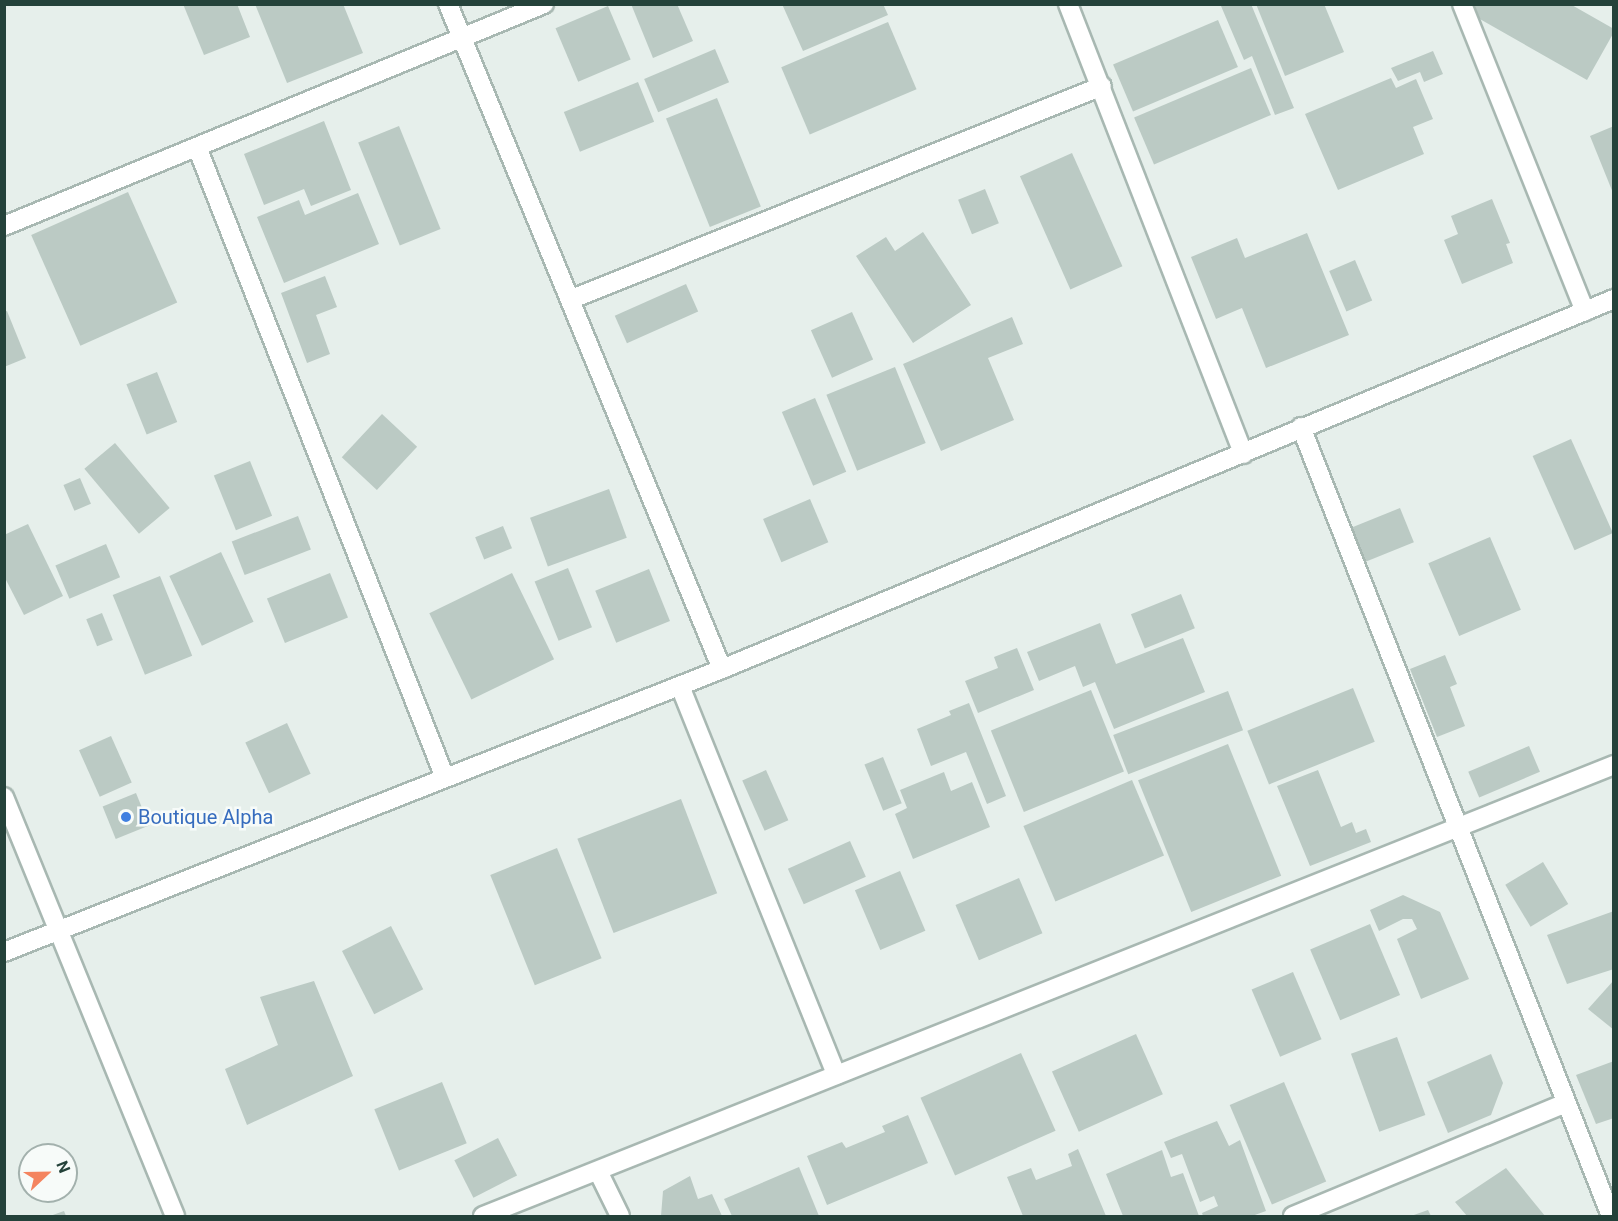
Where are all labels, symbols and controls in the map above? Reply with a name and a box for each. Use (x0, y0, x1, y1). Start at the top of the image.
place label: Boutique Alpha (138, 805, 273, 829)
marker: Boutique Alpha (119, 810, 133, 824)
north arrow (18, 1143, 78, 1203)
text: N (52, 1158, 74, 1176)

